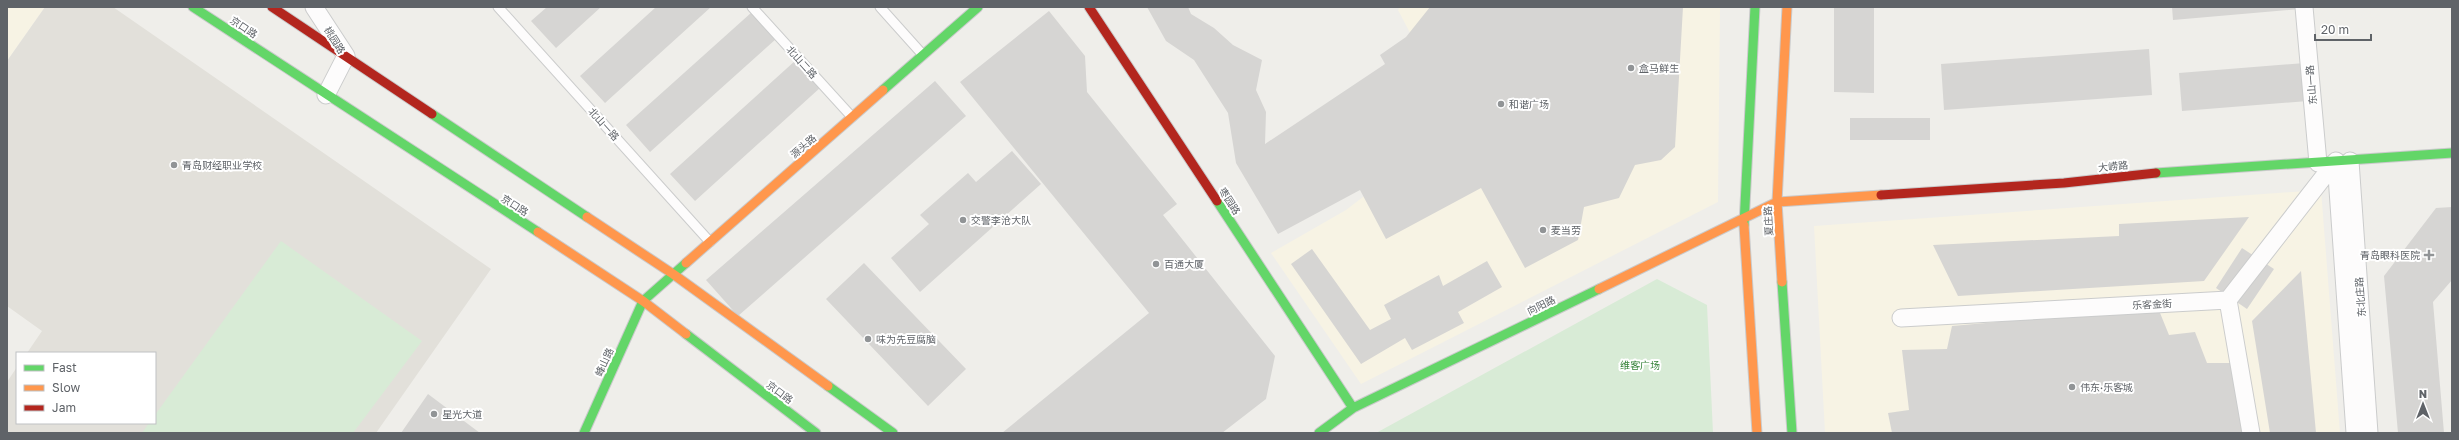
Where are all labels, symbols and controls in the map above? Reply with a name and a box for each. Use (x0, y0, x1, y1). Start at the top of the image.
street label: 京口路 (228, 14, 260, 40)
scale bar (2315, 16, 2371, 42)
text: 20 m (2321, 22, 2349, 37)
street label: 桃园路 (322, 24, 348, 56)
street label: 北山二路 (784, 43, 820, 81)
place label: 盒马鲜生 (1639, 62, 1679, 74)
marker: 盒马鲜生 (1626, 63, 1636, 73)
street label: 东山一路 (2303, 65, 2319, 105)
place label: 和谐广场 (1509, 98, 1549, 110)
marker: 和谐广场 (1496, 99, 1506, 109)
street label: 北山一路 (586, 105, 622, 143)
street label: 源头路 (788, 132, 818, 160)
street label: 大崂路 (2097, 158, 2129, 174)
place label: 青岛财经职业学校 (182, 159, 262, 171)
marker: 青岛财经职业学校 (169, 160, 179, 170)
street label: 枣园路 (1216, 184, 1243, 217)
street label: 京口路 (499, 192, 531, 218)
street label: 夏庄路 (1761, 206, 1775, 236)
place label: 交警李沧大队 (971, 214, 1031, 226)
marker: 交警李沧大队 (958, 215, 968, 225)
place label: 麦当劳 (1551, 224, 1581, 236)
marker: 麦当劳 (1538, 225, 1548, 235)
place label: 青岛眼科医院 (2360, 249, 2420, 261)
marker: 青岛眼科医院 (2423, 249, 2435, 261)
place label: 百通大厦 (1164, 258, 1204, 270)
marker: 百通大厦 (1151, 259, 1161, 269)
street label: 东北庄路 (2353, 277, 2367, 317)
street label: 向阳路 (1525, 293, 1557, 317)
street label: 乐客金街 (2132, 297, 2172, 311)
place label: 味为先豆腐脑 (876, 333, 936, 345)
marker: 味为先豆腐脑 (863, 334, 873, 344)
street label: 峰山路 (592, 346, 616, 378)
legend (16, 352, 156, 424)
park label: 维客广场 (1620, 359, 1660, 371)
text: Fast (52, 360, 77, 375)
street label: 京口路 (764, 378, 796, 406)
text: Slow (52, 380, 80, 395)
place label: 伟东·乐客城 (2080, 381, 2133, 393)
marker: 伟东·乐客城 (2067, 382, 2077, 392)
north arrow (2403, 384, 2443, 424)
text: N (2419, 387, 2427, 400)
text: Jam (52, 400, 76, 415)
place label: 星光大道 (442, 408, 482, 420)
marker: 星光大道 (429, 409, 439, 419)

